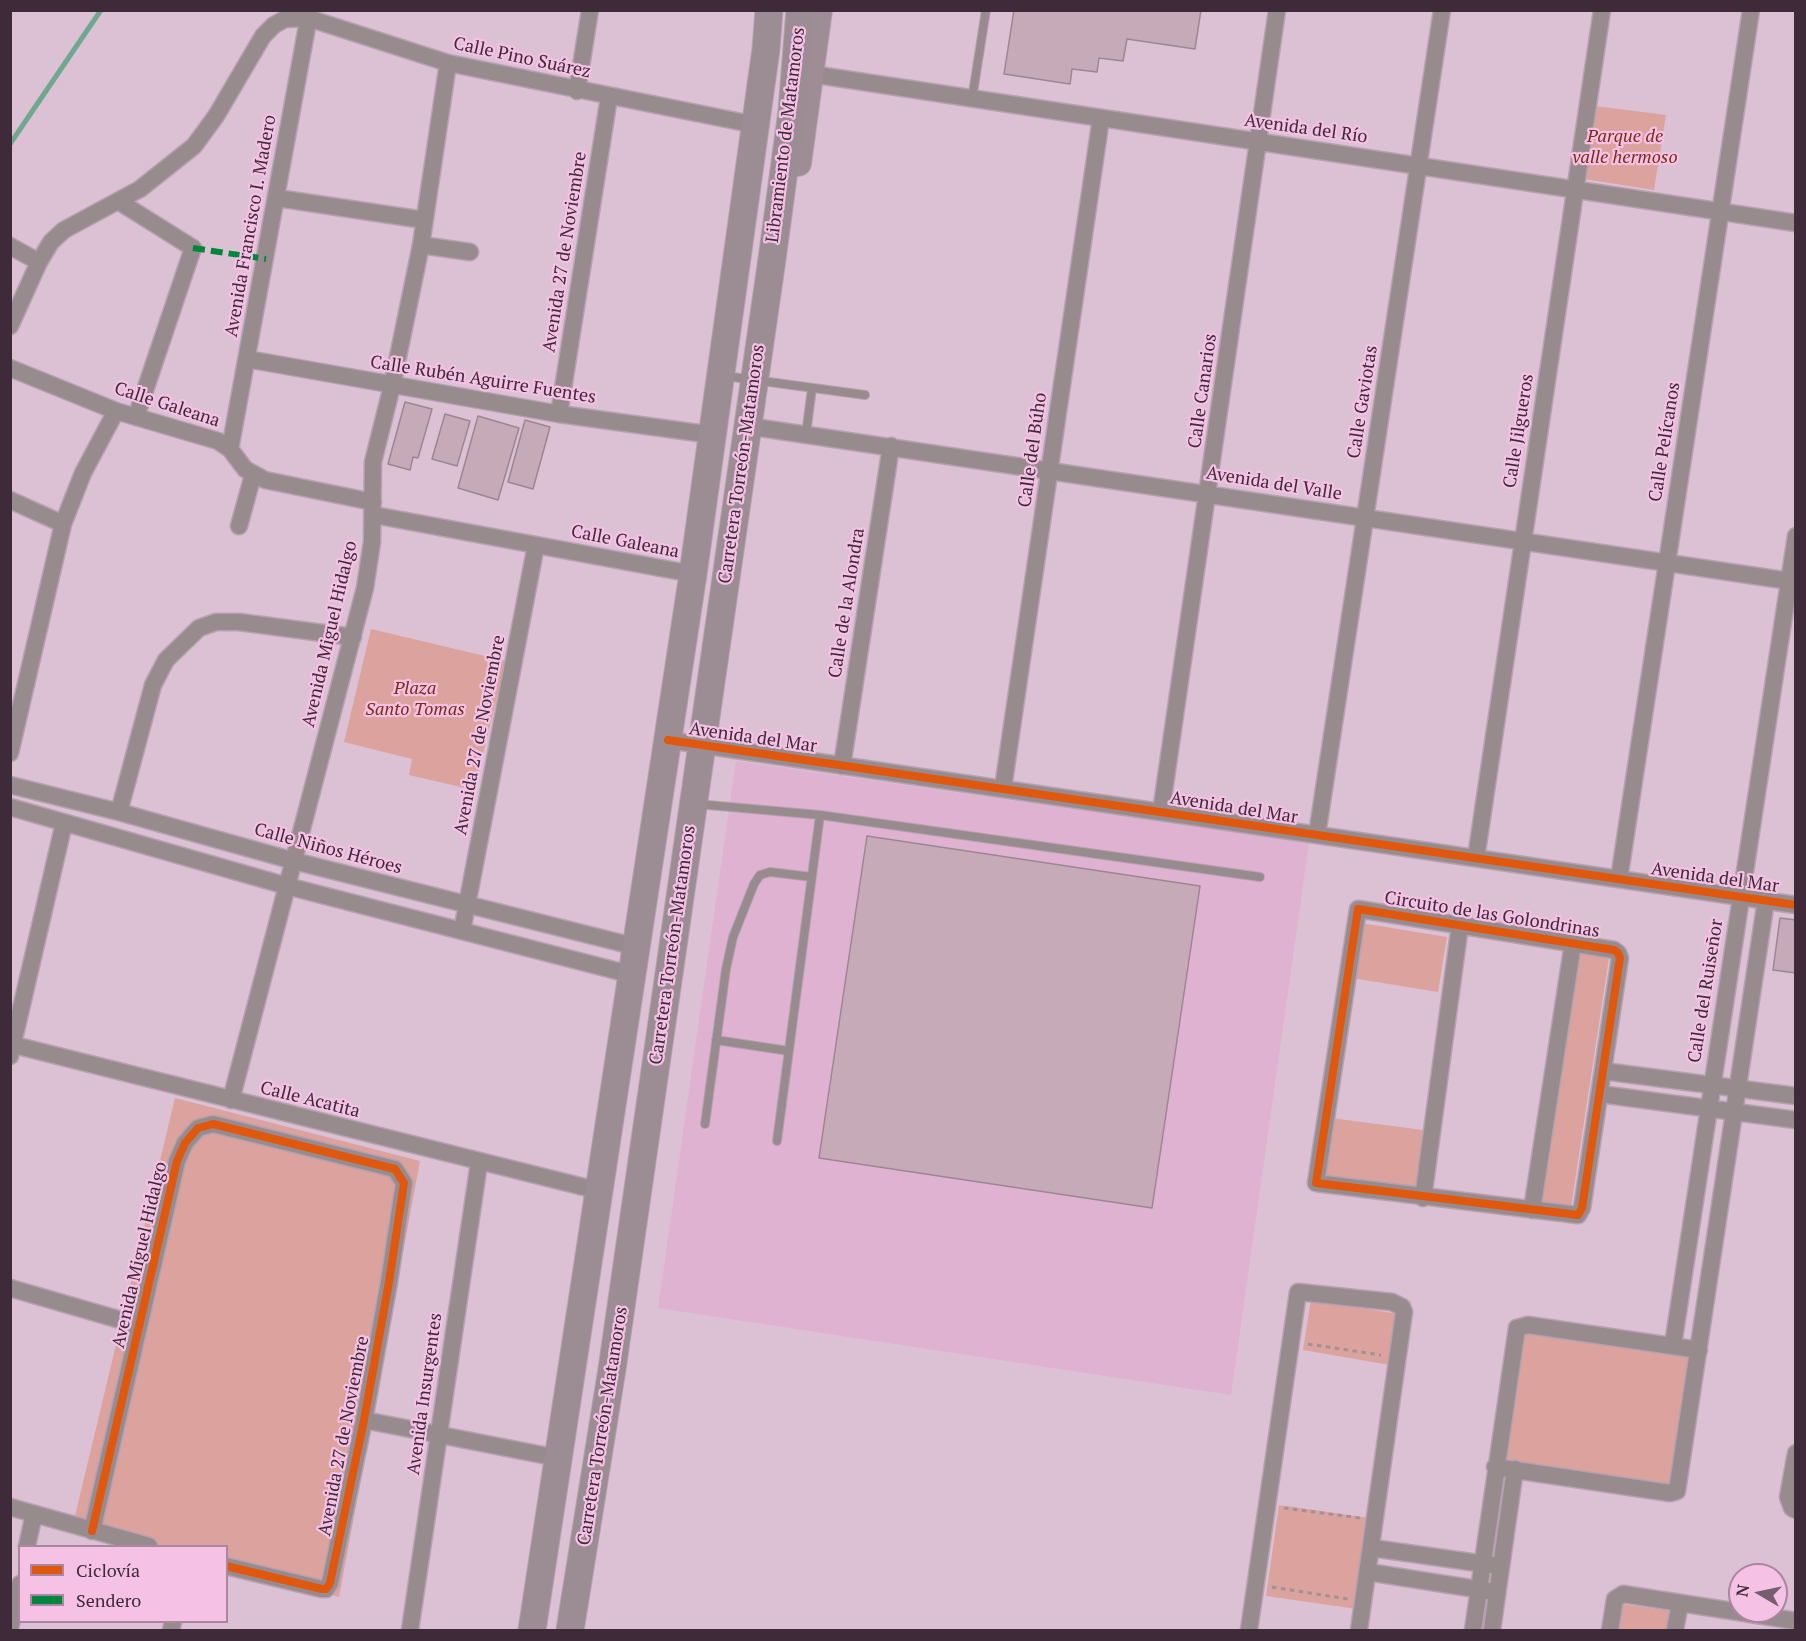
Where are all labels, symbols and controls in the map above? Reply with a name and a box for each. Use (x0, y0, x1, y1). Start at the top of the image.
street label: Libramiento de Matamoros (762, 26, 810, 244)
street label: Calle Pino Suárez (451, 33, 593, 83)
street label: Avenida del Río (1243, 110, 1369, 148)
street label: Avenida Francisco I. Madero (221, 113, 281, 339)
park label: Parque de valle hermoso (1572, 126, 1678, 168)
street label: Avenida 27 de Noviembre (538, 150, 592, 354)
street label: Calle Canarios (1184, 332, 1222, 450)
street label: Carretera Torreón-Matamoros (715, 343, 769, 585)
street label: Calle Gaviotas (1343, 344, 1383, 460)
street label: Calle Rubén Aguirre Fuentes (369, 351, 597, 409)
street label: Calle Jilgueros (1499, 372, 1539, 490)
street label: Calle Galeana (111, 378, 223, 432)
street label: Calle Pelícanos (1645, 381, 1685, 503)
street label: Calle del Búho (1014, 391, 1052, 509)
street label: Avenida del Valle (1205, 463, 1343, 505)
street label: Calle Galeana (569, 521, 681, 563)
street label: Calle de la Alondra (824, 526, 870, 680)
street label: Avenida Miguel Hidalgo (298, 539, 362, 729)
street label: Avenida 27 de Noviembre (450, 633, 510, 837)
park label: Plaza Santo Tomas (365, 678, 465, 720)
street label: Avenida del Mar (688, 718, 818, 758)
street label: Avenida del Mar (1169, 787, 1299, 829)
street label: Calle Niños Héroes (252, 819, 404, 879)
street label: Carretera Torreón-Matamoros (646, 824, 700, 1066)
street label: Avenida del Mar (1650, 858, 1780, 898)
street label: Circuito de las Golondrinas (1383, 887, 1601, 943)
street label: Calle del Ruiseñor (1684, 918, 1728, 1064)
street label: Calle Acatita (258, 1077, 362, 1123)
street label: Avenida Miguel Hidalgo (108, 1160, 172, 1350)
street label: Carretera Torreón-Matamoros (573, 1305, 633, 1547)
street label: Avenida Insurgentes (403, 1312, 447, 1476)
street label: Avenida 27 de Noviembre (314, 1334, 374, 1538)
legend (18, 1545, 228, 1623)
text: Ciclovía (76, 1558, 140, 1582)
north arrow (1728, 1563, 1788, 1623)
text: N (1730, 1583, 1754, 1598)
text: Sendero (76, 1588, 141, 1612)

